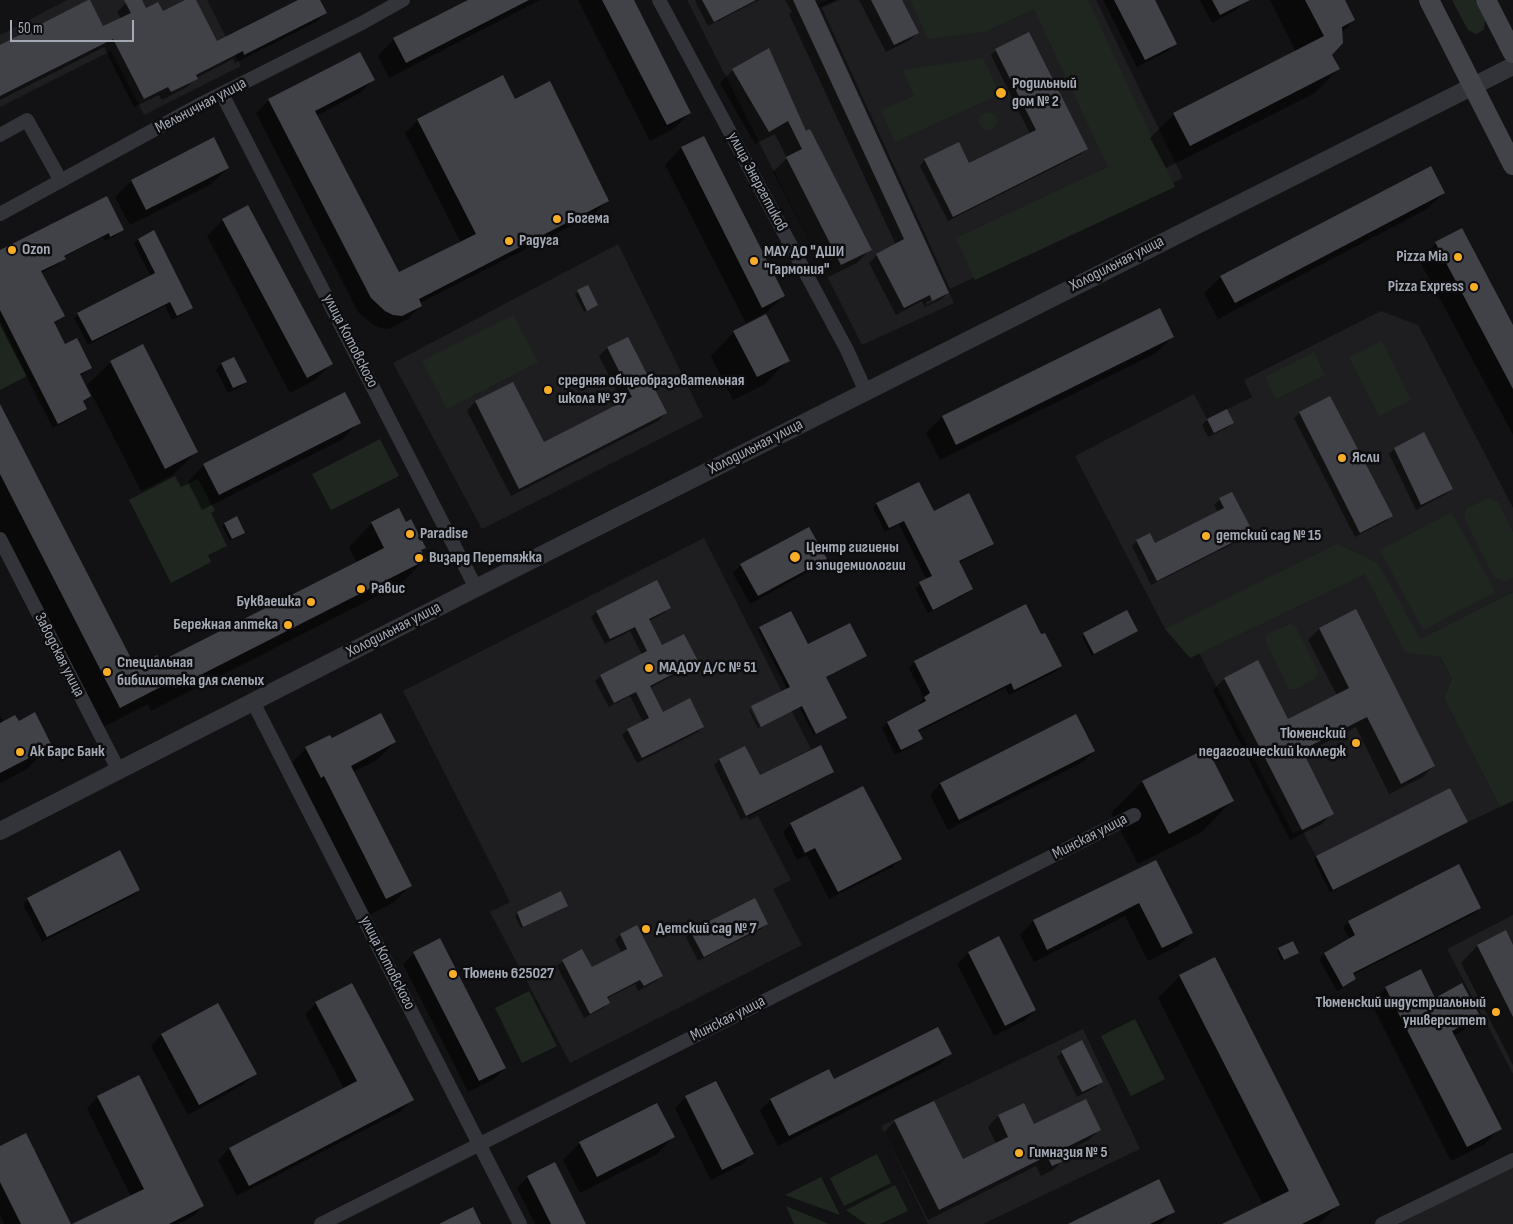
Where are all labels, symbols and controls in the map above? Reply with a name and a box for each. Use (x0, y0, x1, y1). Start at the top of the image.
scale bar (12, 10, 136, 42)
text: 50 m (18, 19, 43, 38)
street label: Мельничная улица (152, 74, 250, 138)
place label: Родильный дом № 2 (1012, 74, 1077, 112)
marker: Родильный дом № 2 (994, 86, 1008, 100)
street label: улица Энергетиков (723, 129, 791, 235)
place label: Богема (567, 209, 609, 229)
marker: Богема (551, 213, 563, 225)
place label: Радуга (519, 231, 559, 251)
street label: Холодильная улица (1067, 232, 1167, 296)
marker: Радуга (503, 235, 515, 247)
place label: Ozon (22, 240, 50, 260)
place label: МАУ ДО "ДШИ "Гармония" (764, 242, 844, 280)
marker: Ozon (6, 244, 18, 256)
place label: Pizza Mia (1396, 247, 1448, 267)
marker: Pizza Mia (1452, 251, 1464, 263)
marker: МАУ ДО "ДШИ "Гармония" (748, 255, 760, 267)
place label: Pizza Express (1388, 277, 1464, 297)
marker: Pizza Express (1468, 281, 1480, 293)
street label: улица Котовского (318, 291, 382, 391)
place label: средняя общеобразовательная школа № 37 (558, 371, 745, 409)
marker: средняя общеобразовательная школа № 37 (542, 384, 554, 396)
street label: Холодильная улица (706, 415, 806, 479)
place label: Ясли (1352, 448, 1380, 468)
marker: Ясли (1336, 452, 1348, 464)
place label: Paradise (420, 524, 468, 544)
place label: детский сад № 15 (1216, 526, 1321, 546)
marker: Paradise (404, 528, 416, 540)
marker: детский сад № 15 (1200, 530, 1212, 542)
place label: Центр гигиены и эпидемиологии (806, 538, 906, 576)
place label: Визард Перетяжка (429, 548, 542, 568)
marker: Центр гигиены и эпидемиологии (788, 550, 802, 564)
marker: Визард Перетяжка (413, 552, 425, 564)
place label: Равис (371, 579, 405, 599)
marker: Равис (355, 583, 367, 595)
place label: Букваешка (236, 592, 301, 612)
marker: Букваешка (305, 596, 317, 608)
street label: Холодильная улица (344, 598, 444, 662)
street label: Заводская улица (30, 610, 88, 700)
place label: Бережная аптека (173, 615, 278, 635)
marker: Бережная аптека (282, 619, 294, 631)
place label: Специальная бибилиотека для слепых (117, 653, 264, 691)
place label: МАДОУ Д/С № 51 (659, 658, 757, 678)
marker: МАДОУ Д/С № 51 (643, 662, 655, 674)
marker: Специальная бибилиотека для слепых (101, 666, 113, 678)
place label: Тюменский педагогический колледж (1199, 724, 1346, 762)
marker: Тюменский педагогический колледж (1350, 737, 1362, 749)
place label: Ак Барс Банк (30, 742, 105, 762)
marker: Ак Барс Банк (14, 746, 26, 758)
street label: Минская улица (1049, 810, 1131, 864)
street label: улица Котовского (355, 913, 419, 1013)
place label: Детский сад № 7 (656, 919, 757, 939)
marker: Детский сад № 7 (640, 923, 652, 935)
place label: Тюмень 625027 (463, 964, 554, 984)
marker: Тюмень 625027 (447, 968, 459, 980)
street label: Минская улица (687, 992, 769, 1046)
place label: Тюменский индустриальный университет (1316, 993, 1486, 1031)
marker: Тюменский индустриальный университет (1490, 1006, 1502, 1018)
place label: Гимназия № 5 (1029, 1143, 1108, 1163)
marker: Гимназия № 5 (1013, 1147, 1025, 1159)

